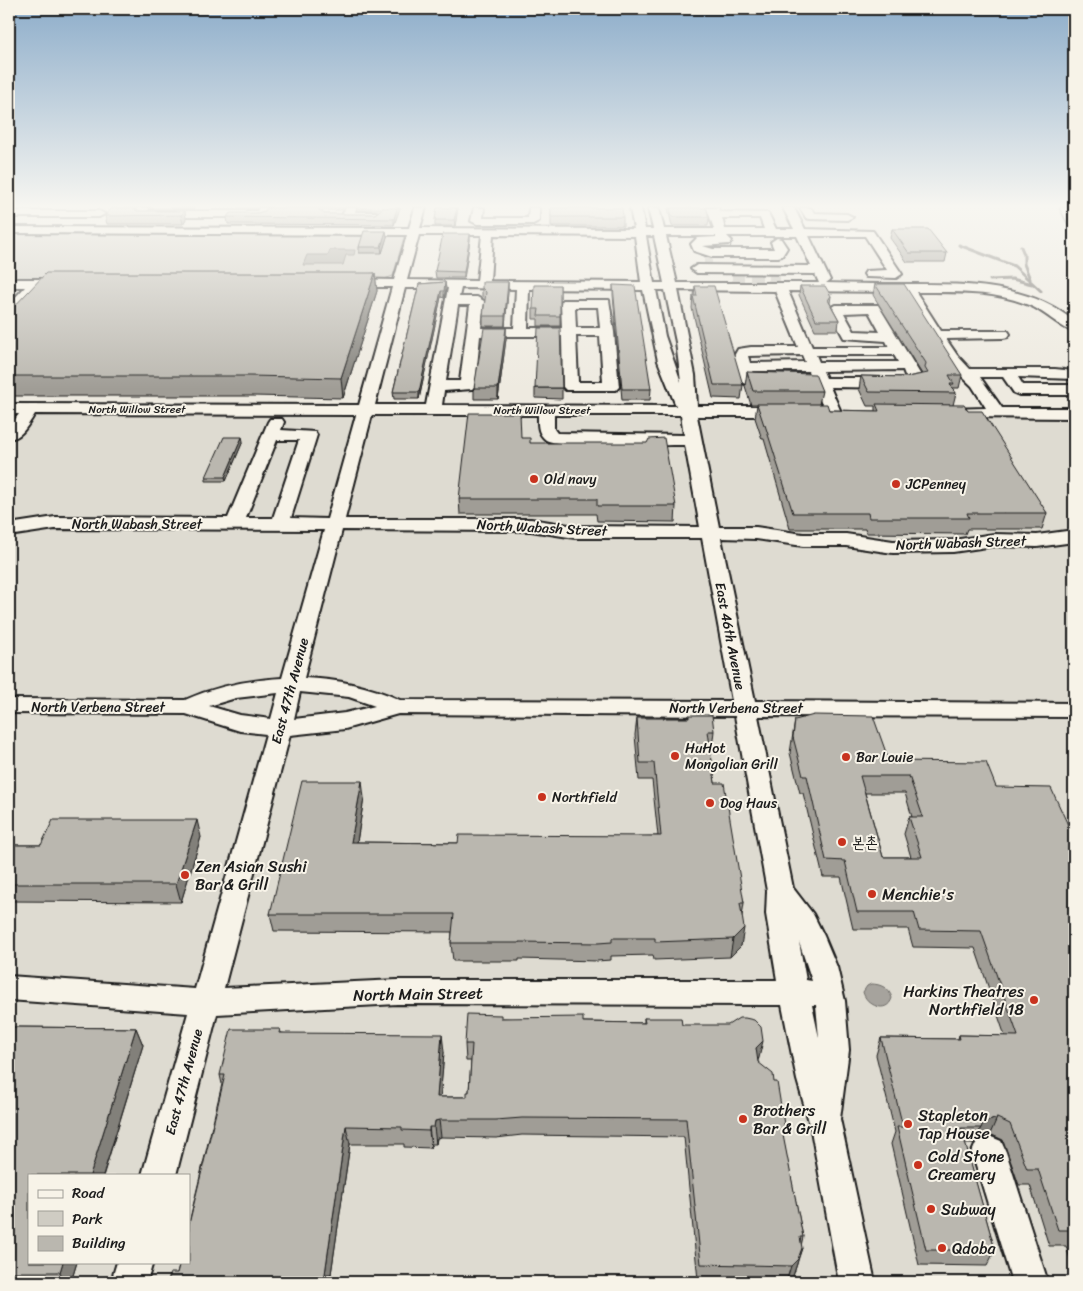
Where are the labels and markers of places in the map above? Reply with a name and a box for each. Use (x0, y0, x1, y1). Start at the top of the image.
place label: Old navy (544, 467, 597, 492)
place label: JCPenney (905, 472, 967, 497)
marker: Old navy (528, 473, 540, 485)
marker: JCPenney (890, 478, 902, 490)
place label: HuHot Mongolian Grill (685, 736, 779, 777)
place label: Bar Louie (856, 745, 913, 770)
marker: HuHot Mongolian Grill (669, 750, 681, 762)
marker: Bar Louie (840, 751, 852, 763)
place label: Northfield (552, 785, 619, 810)
marker: Northfield (536, 791, 548, 803)
place label: Dog Haus (720, 791, 778, 816)
marker: Dog Haus (704, 797, 716, 809)
place label: 본촌 (852, 828, 878, 857)
marker: 본촌 (836, 836, 848, 848)
place label: Zen Asian Sushi Bar & Grill (195, 852, 307, 899)
marker: Zen Asian Sushi Bar & Grill (179, 869, 191, 881)
place label: Menchie's (882, 880, 954, 909)
marker: Menchie's (866, 888, 878, 900)
place label: Harkins Theatres Northfield 18 (903, 977, 1025, 1024)
marker: Harkins Theatres Northfield 18 (1028, 994, 1040, 1006)
place label: Brothers Bar & Grill (753, 1096, 827, 1143)
place label: Stapleton Tap House (918, 1101, 990, 1148)
marker: Brothers Bar & Grill (737, 1113, 749, 1125)
marker: Stapleton Tap House (902, 1118, 914, 1130)
place label: Cold Stone Creamery (928, 1142, 1005, 1189)
marker: Cold Stone Creamery (912, 1159, 924, 1171)
place label: Subway (941, 1195, 996, 1224)
marker: Subway (925, 1203, 937, 1215)
place label: Qdoba (952, 1234, 996, 1263)
marker: Qdoba (936, 1242, 948, 1254)

